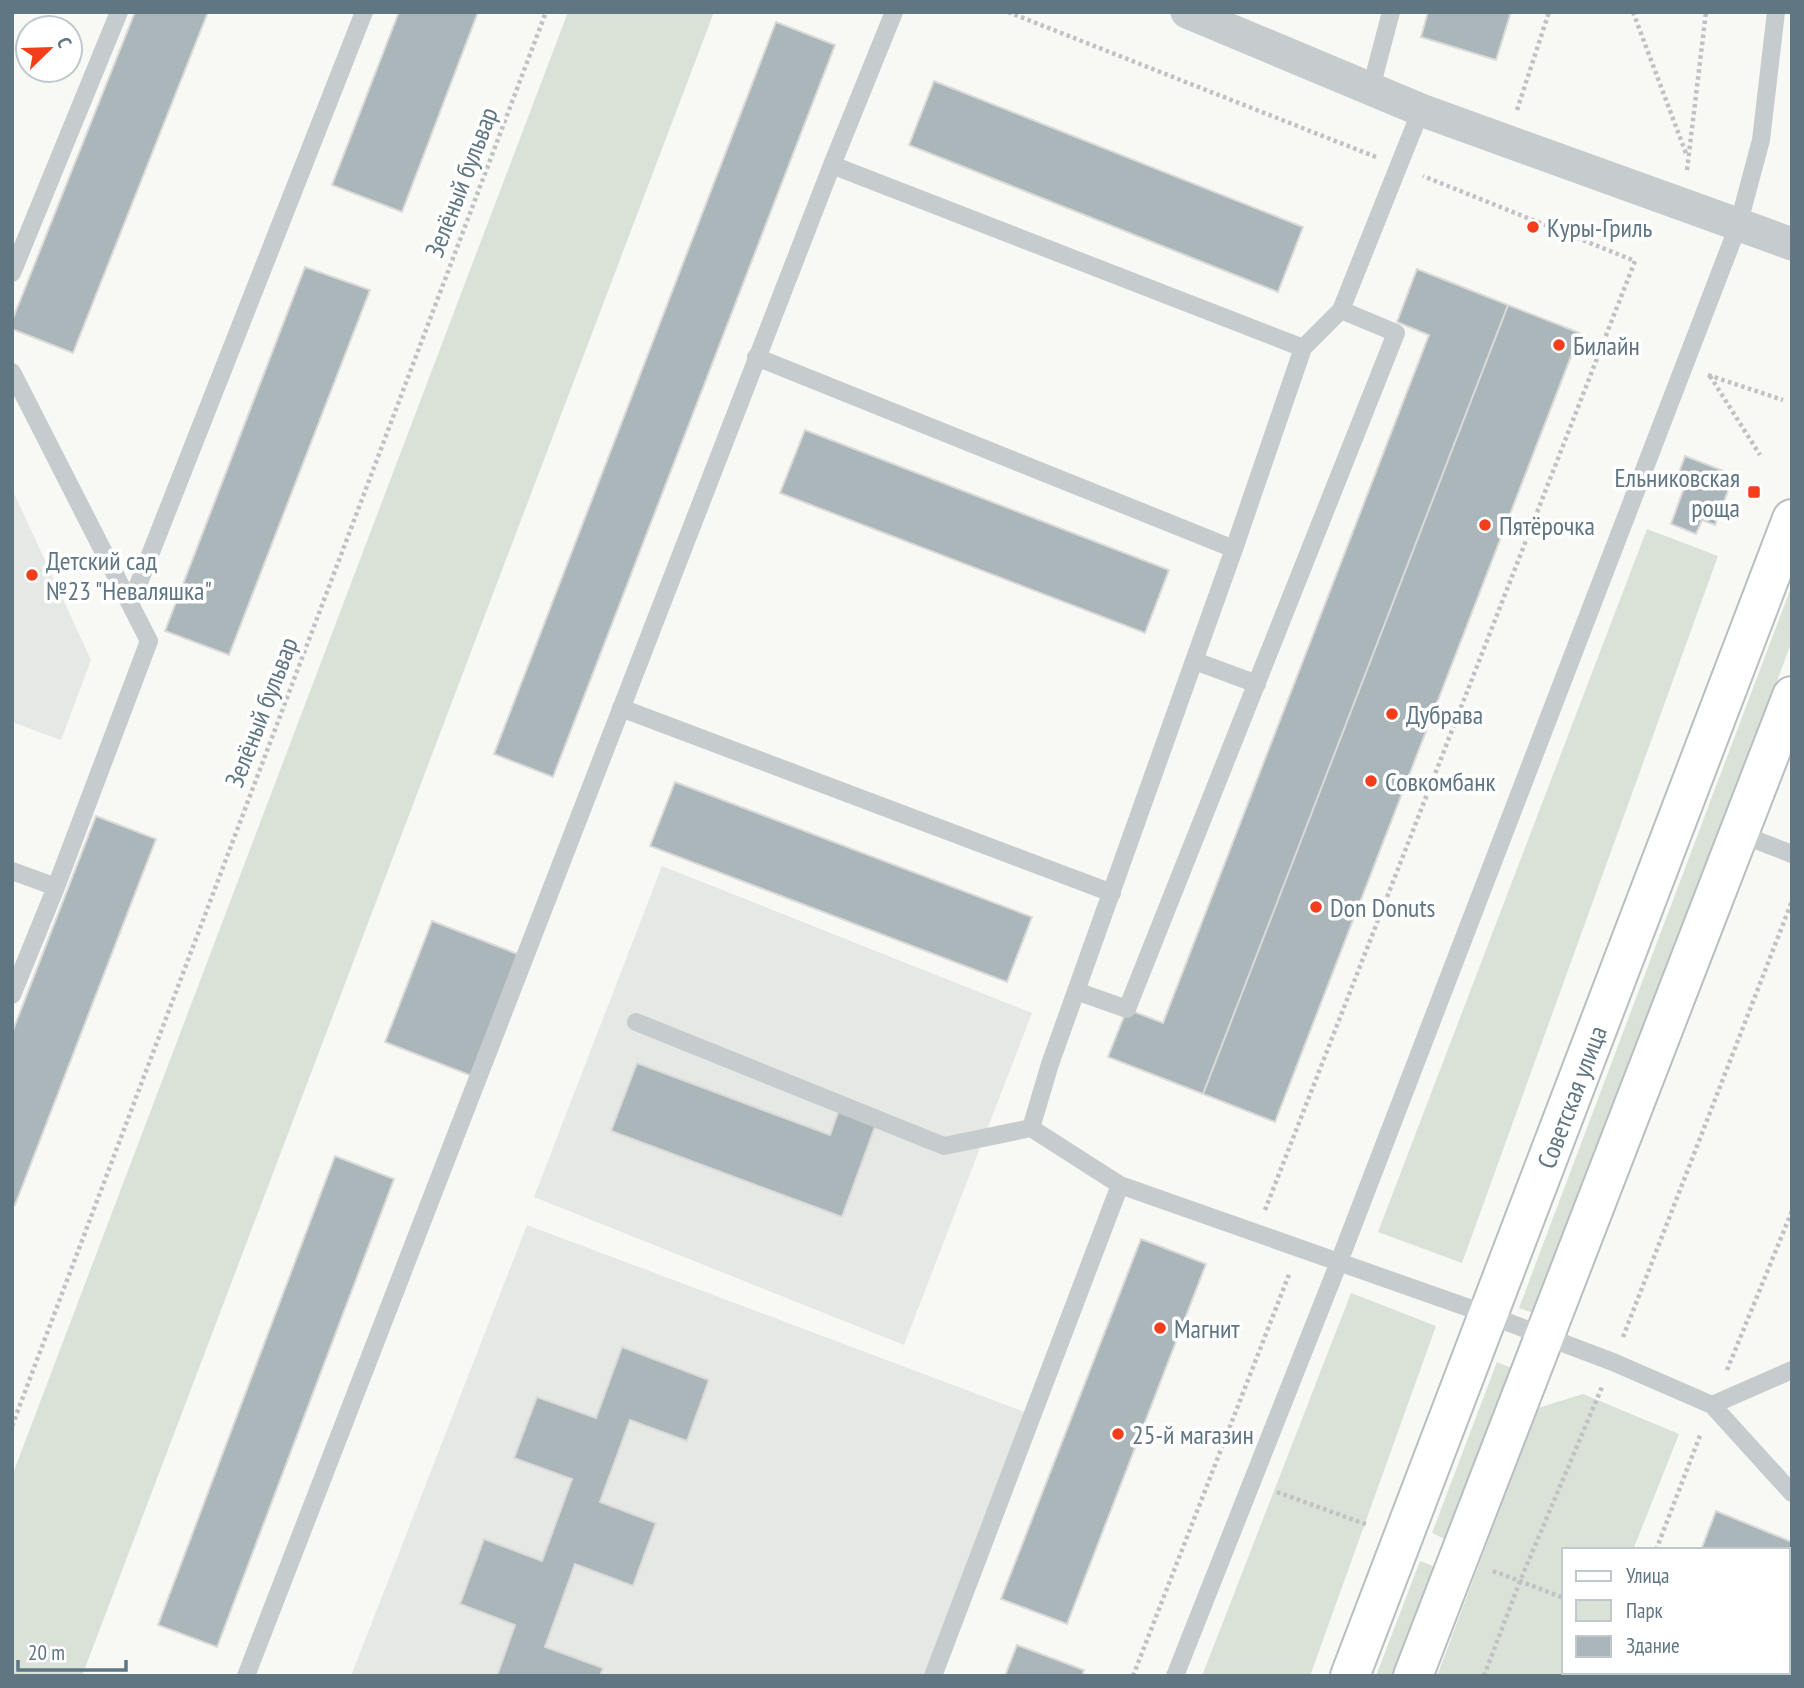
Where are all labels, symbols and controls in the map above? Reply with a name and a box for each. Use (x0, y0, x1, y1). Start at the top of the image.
north arrow (14, 14, 84, 84)
text: С (52, 34, 78, 51)
street label: Зелёный бульвар (417, 102, 505, 262)
place label: Куры-Гриль (1547, 211, 1653, 244)
marker: Куры-Гриль (1525, 219, 1541, 235)
place label: Билайн (1573, 329, 1640, 362)
marker: Билайн (1551, 337, 1567, 353)
place label: Ельниковская роща (1614, 461, 1740, 524)
marker: Ельниковская роща (1746, 484, 1762, 500)
place label: Пятёрочка (1499, 509, 1595, 542)
marker: Пятёрочка (1477, 517, 1493, 533)
place label: Детский сад №23 "Неваляшка" (46, 544, 212, 607)
marker: Детский сад №23 "Неваляшка" (24, 567, 40, 583)
street label: Зелёный бульвар (217, 632, 305, 792)
place label: Дубрава (1406, 698, 1483, 731)
marker: Дубрава (1384, 706, 1400, 722)
place label: Совкомбанк (1385, 765, 1496, 798)
marker: Совкомбанк (1363, 773, 1379, 789)
place label: Don Donuts (1330, 891, 1435, 924)
marker: Don Donuts (1308, 899, 1324, 915)
street label: Советская улица (1529, 1021, 1613, 1173)
place label: Магнит (1174, 1312, 1240, 1345)
marker: Магнит (1152, 1320, 1168, 1336)
place label: 25-й магазин (1132, 1418, 1254, 1451)
marker: 25-й магазин (1110, 1426, 1126, 1442)
legend (1562, 1548, 1790, 1674)
text: Улица (1626, 1562, 1669, 1589)
text: Парк (1626, 1597, 1663, 1624)
scale bar (18, 1628, 126, 1672)
text: Здание (1626, 1632, 1680, 1659)
text: 20 m (28, 1639, 65, 1666)

